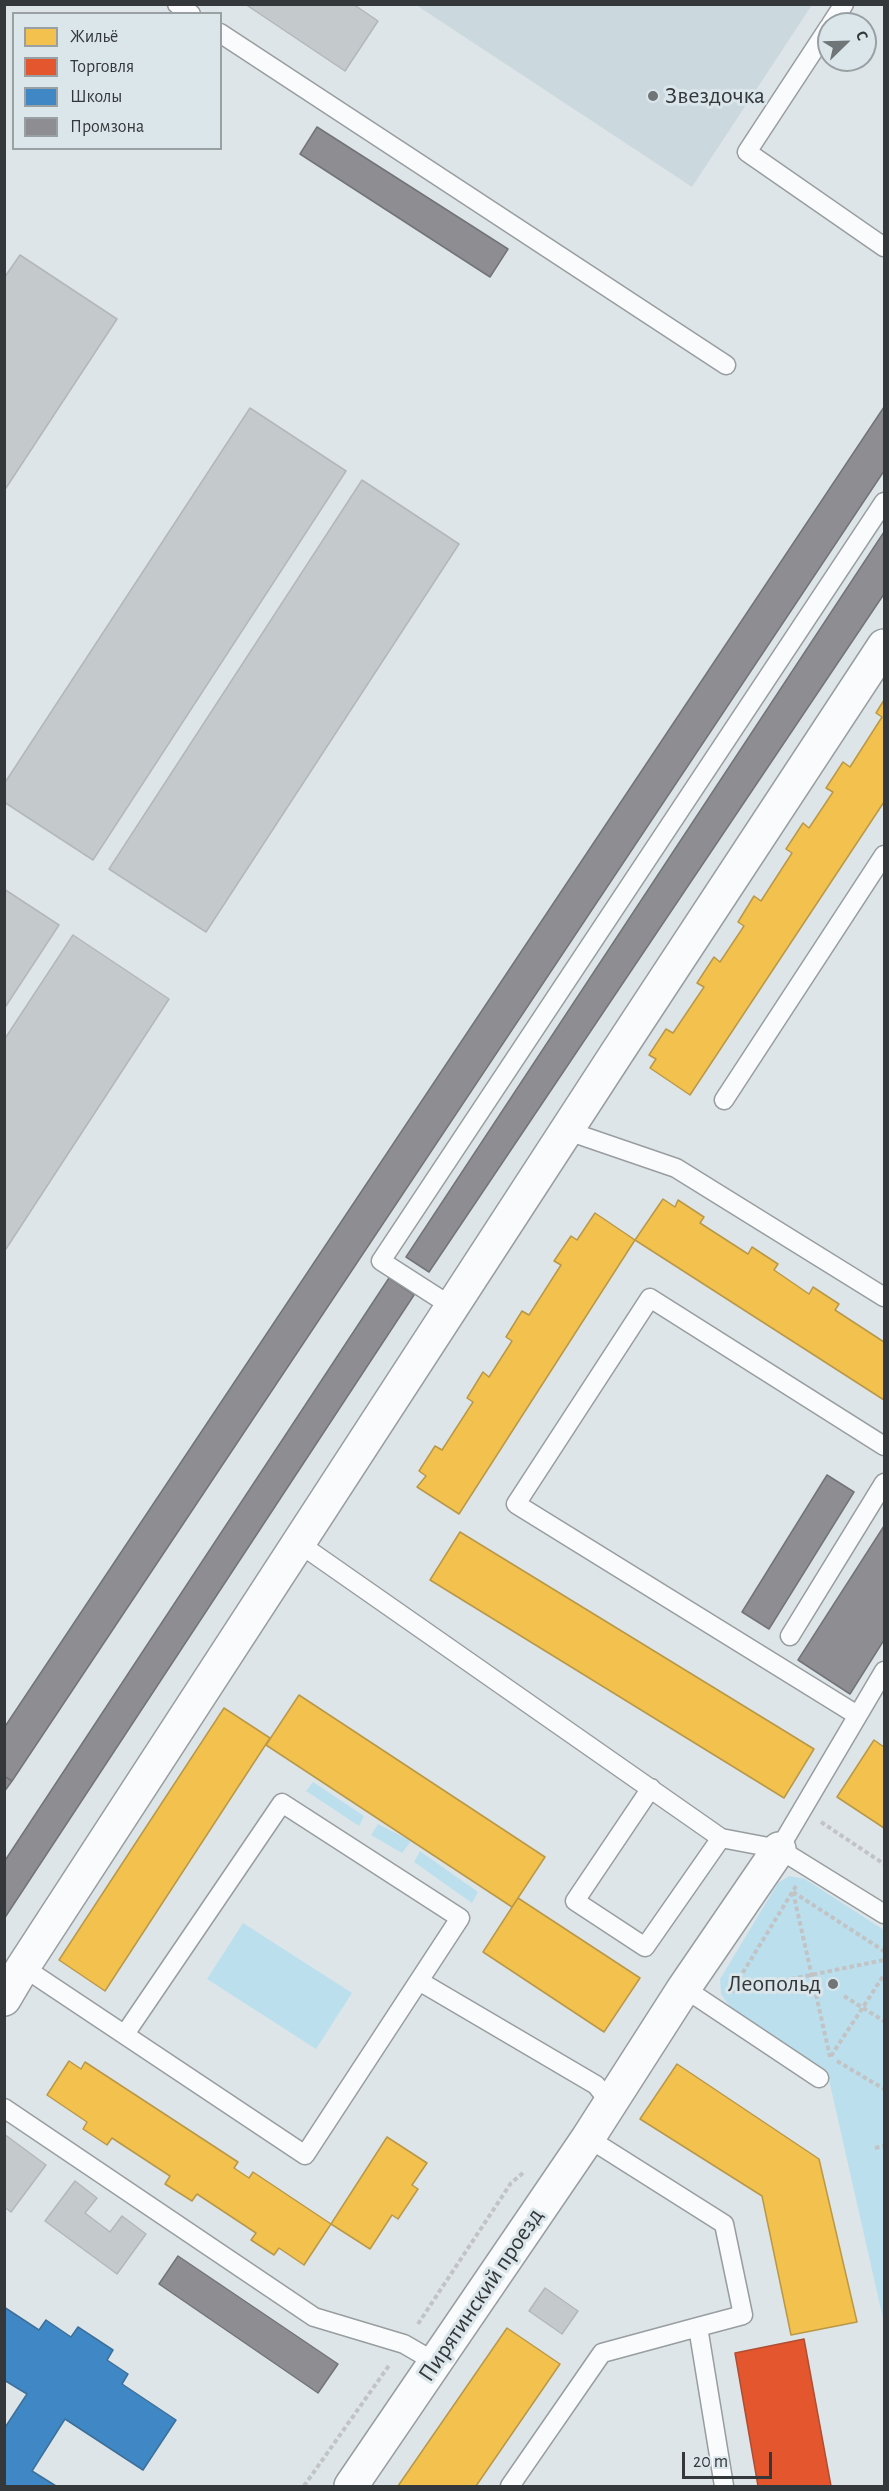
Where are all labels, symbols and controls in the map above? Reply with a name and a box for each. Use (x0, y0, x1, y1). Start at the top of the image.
legend (12, 12, 222, 150)
north arrow (817, 12, 877, 72)
text: Жильё (70, 28, 118, 46)
text: С (853, 29, 871, 43)
text: Торговля (70, 58, 134, 76)
place label: Звездочка (665, 82, 765, 110)
text: Школы (70, 88, 122, 106)
marker: Звездочка (646, 89, 660, 103)
text: Промзона (70, 118, 144, 136)
place label: Леопольд (728, 1970, 821, 1998)
marker: Леопольд (826, 1977, 840, 1991)
street label: Пирятинский проезд (412, 2203, 550, 2387)
scale bar (685, 2440, 775, 2478)
text: 20 m (693, 2453, 728, 2471)

